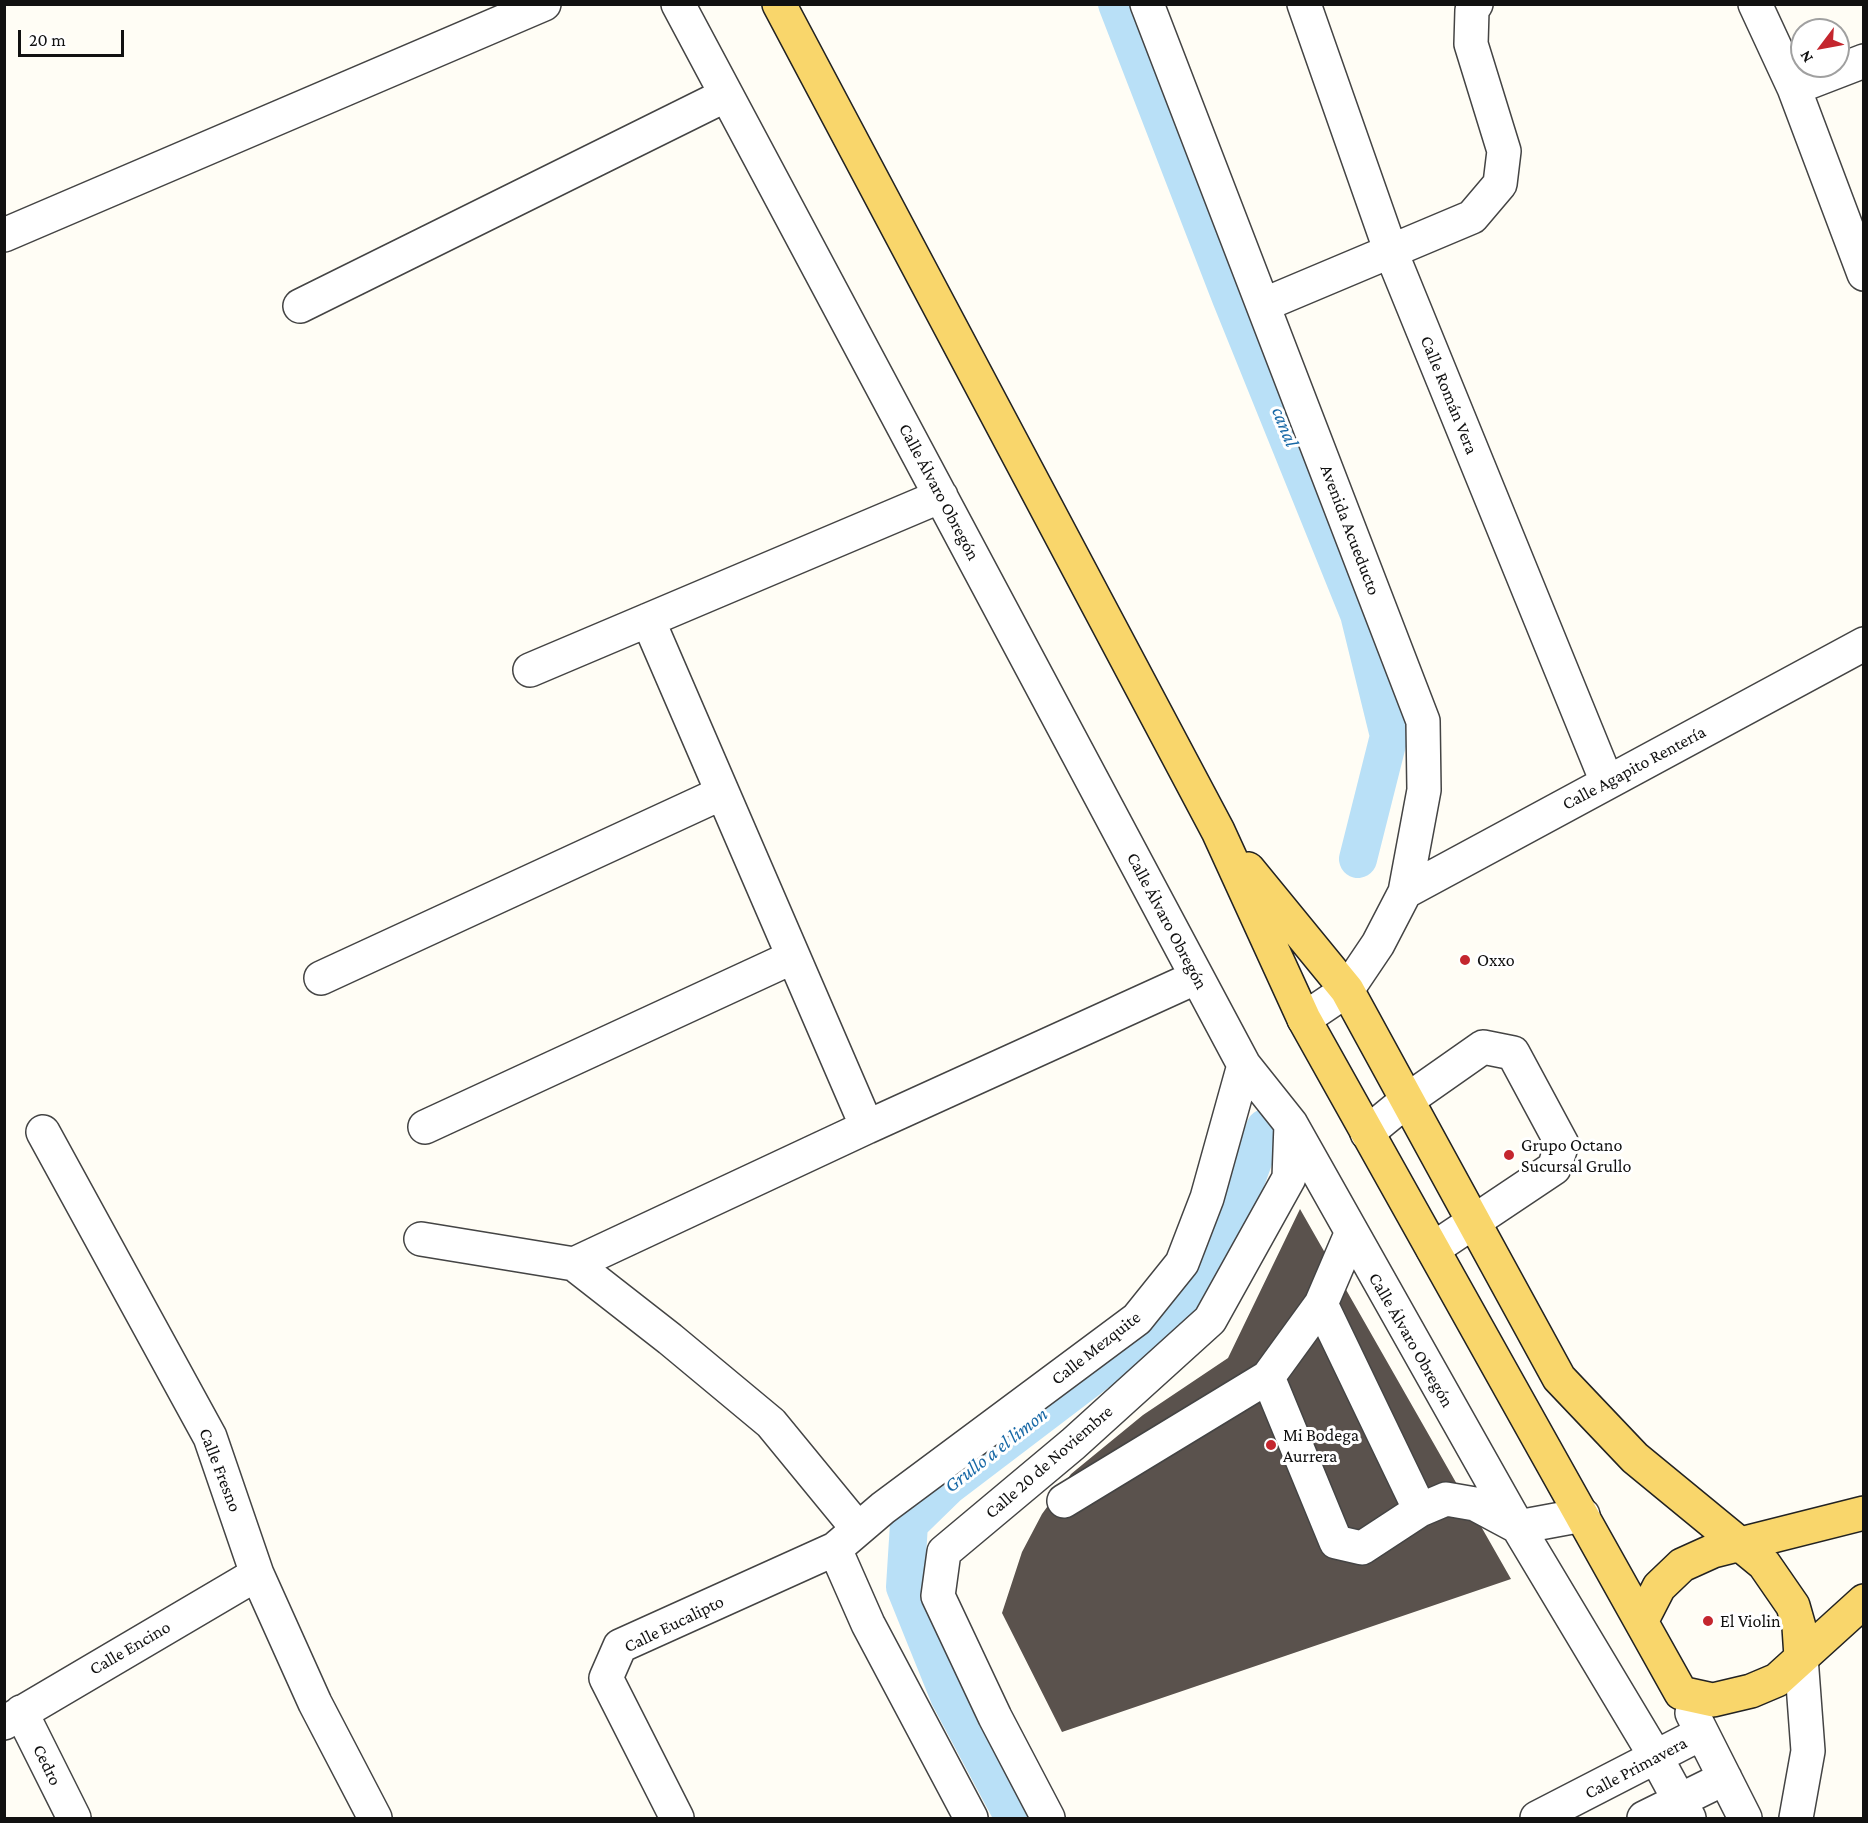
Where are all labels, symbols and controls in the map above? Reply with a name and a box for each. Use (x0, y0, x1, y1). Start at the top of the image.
scale bar (21, 18, 128, 56)
north arrow (1790, 18, 1850, 78)
text: 20 m (29, 30, 66, 50)
text: N (1796, 48, 1816, 66)
street label: Calle Román Vera (1415, 333, 1483, 457)
water label: canal (1266, 404, 1304, 450)
street label: Calle Álvaro Obregón (894, 420, 984, 564)
street label: Avenida Acueducto (1315, 462, 1385, 598)
street label: Calle Agapito Rentería (1559, 721, 1709, 815)
street label: Calle Álvaro Obregón (1122, 849, 1212, 993)
place label: Oxxo (1477, 949, 1515, 971)
marker: Oxxo (1458, 953, 1472, 967)
place label: Grupo Octano Sucursal Grullo (1521, 1134, 1631, 1176)
marker: Grupo Octano Sucursal Grullo (1502, 1148, 1516, 1162)
street label: Calle Álvaro Obregón (1364, 1269, 1458, 1411)
street label: Calle Mezquite (1047, 1306, 1145, 1390)
street label: Calle 20 de Noviembre (981, 1401, 1117, 1523)
water label: Grullo a el limon (939, 1402, 1053, 1498)
place label: Mi Bodega Aurrera (1283, 1424, 1359, 1466)
street label: Calle Fresno (194, 1425, 246, 1515)
marker: Mi Bodega Aurrera (1264, 1438, 1278, 1452)
street label: Calle Eucalipto (621, 1591, 727, 1657)
place label: El Violin (1720, 1610, 1781, 1632)
marker: El Violin (1701, 1614, 1715, 1628)
street label: Calle Encino (86, 1616, 174, 1680)
street label: Calle Primavera (1581, 1732, 1691, 1804)
street label: Cedro (28, 1741, 66, 1789)

